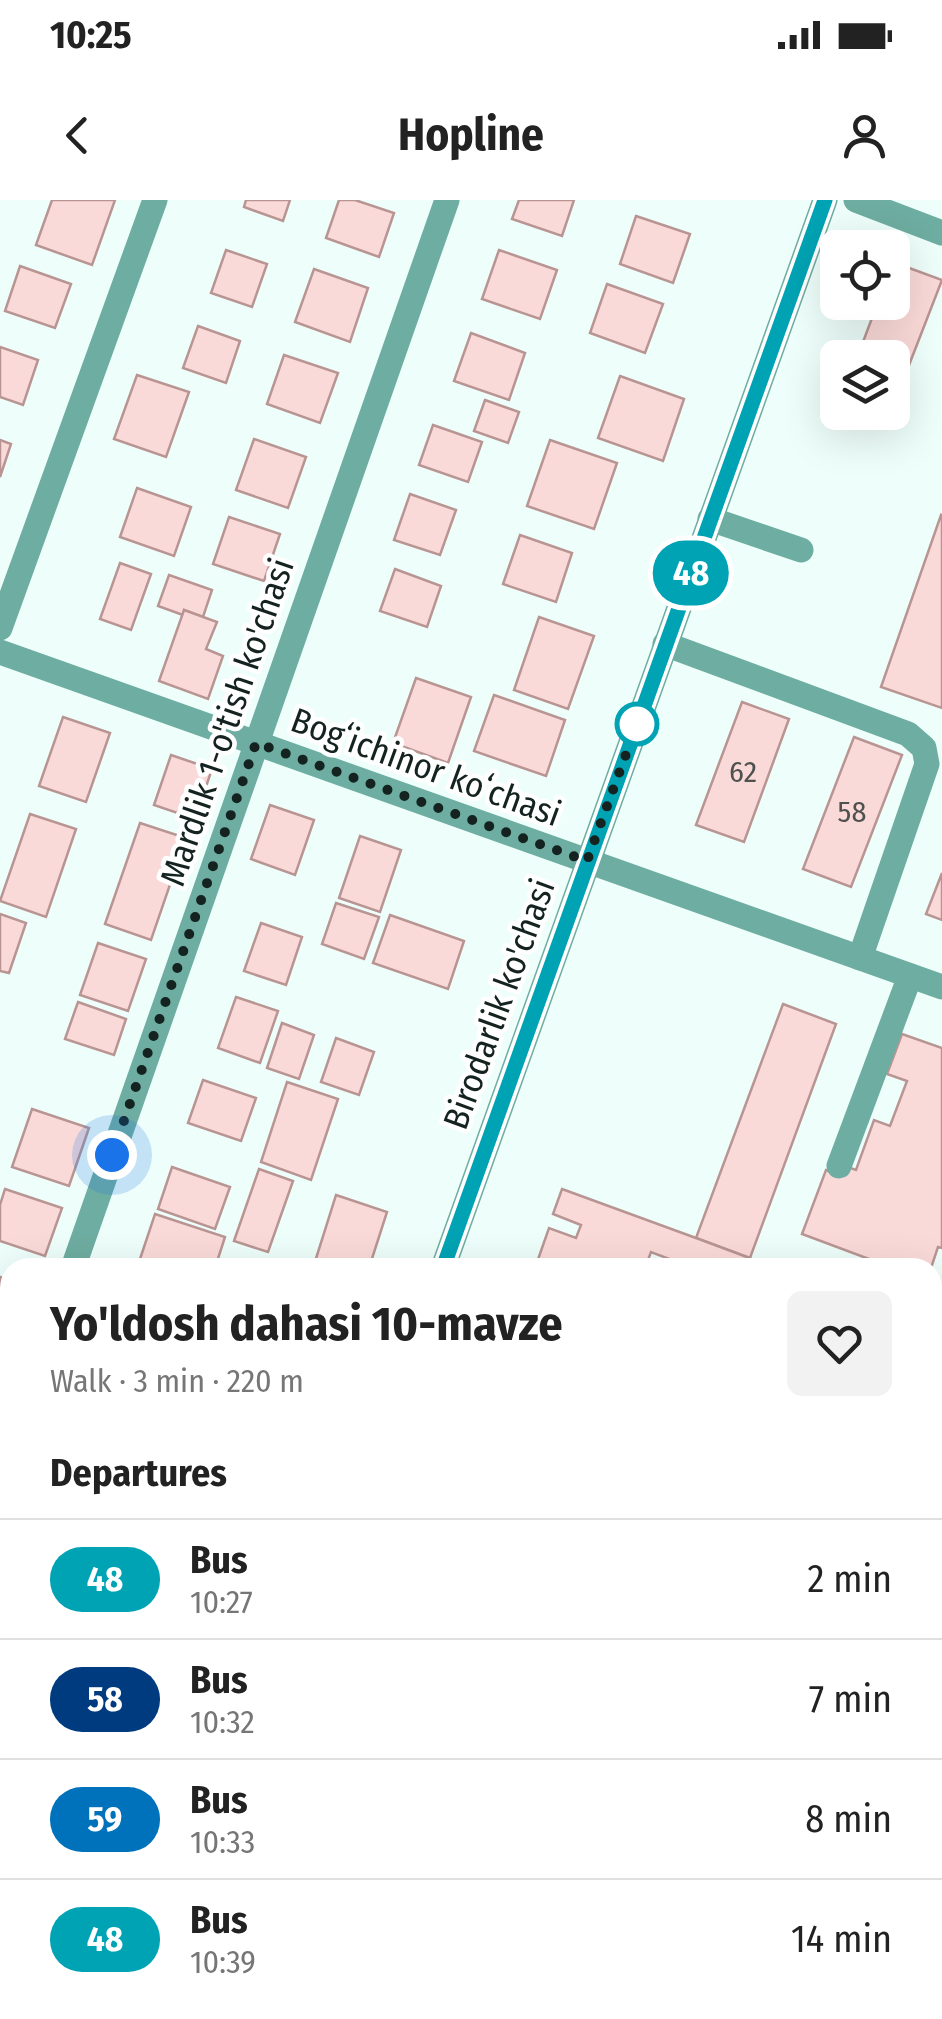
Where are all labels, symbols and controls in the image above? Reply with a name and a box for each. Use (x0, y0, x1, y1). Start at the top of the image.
text: 10:25 (50, 12, 132, 58)
icon: back (50, 108, 105, 163)
text: Hopline (398, 108, 544, 162)
icon: person (837, 108, 892, 163)
map controls (820, 230, 910, 430)
button: locate (820, 230, 910, 320)
button: layers (820, 340, 910, 430)
line badge: 48 (646, 540, 736, 606)
text: 48 (673, 552, 709, 594)
street label: Mardlik 1-o'tish ko'chasi (151, 553, 303, 891)
street label: Bogʻichinor koʻchasi (285, 699, 567, 835)
unlabelled marker (616, 703, 658, 745)
house number: 62 (729, 754, 757, 790)
house number: 58 (838, 794, 866, 830)
street label: Birodarlik ko'chasi (434, 873, 564, 1135)
your location (87, 1130, 137, 1180)
button: heart (787, 1291, 892, 1396)
text: Yo'ldosh dahasi 10-mavze (50, 1295, 563, 1353)
text: Walk · 3 min · 220 m (50, 1362, 304, 1400)
text: Departures (50, 1450, 227, 1496)
text: Bus (190, 1537, 248, 1583)
text: 2 min (807, 1556, 892, 1602)
text: 48 (87, 1558, 123, 1600)
text: 10:27 (190, 1583, 253, 1621)
text: Bus (190, 1657, 248, 1703)
text: 7 min (809, 1676, 892, 1722)
text: 58 (87, 1678, 123, 1720)
text: 10:32 (190, 1703, 255, 1741)
text: Bus (190, 1777, 248, 1823)
text: 8 min (805, 1796, 892, 1842)
text: 59 (88, 1798, 122, 1840)
text: 10:33 (190, 1823, 255, 1861)
text: Bus (190, 1897, 248, 1943)
text: 14 min (791, 1916, 892, 1962)
text: 48 (87, 1918, 123, 1960)
text: 10:39 (190, 1943, 256, 1981)

